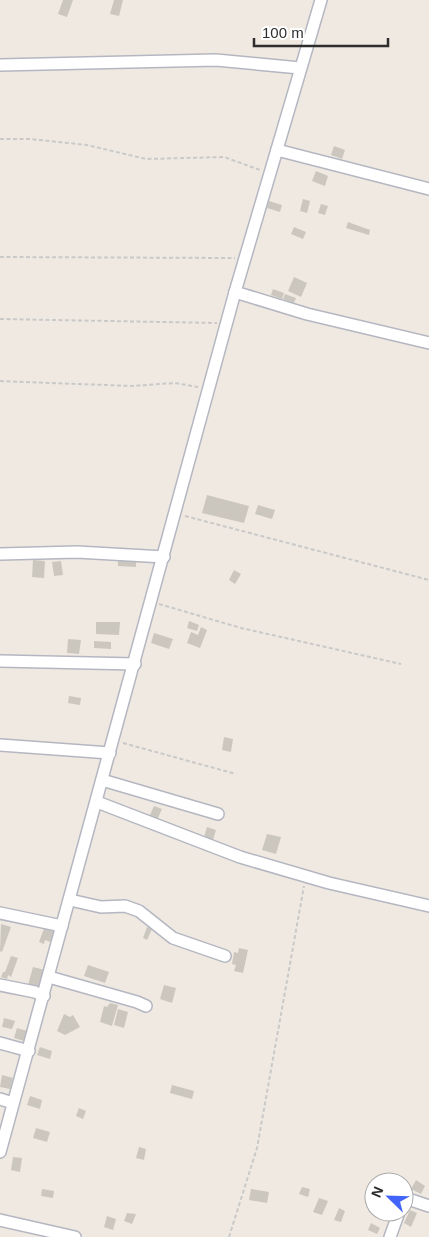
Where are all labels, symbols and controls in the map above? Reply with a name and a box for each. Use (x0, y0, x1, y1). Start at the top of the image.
scale bar (254, 15, 388, 47)
text: 100 m (262, 24, 304, 41)
north arrow (364, 1172, 414, 1222)
text: N (368, 1184, 386, 1200)

